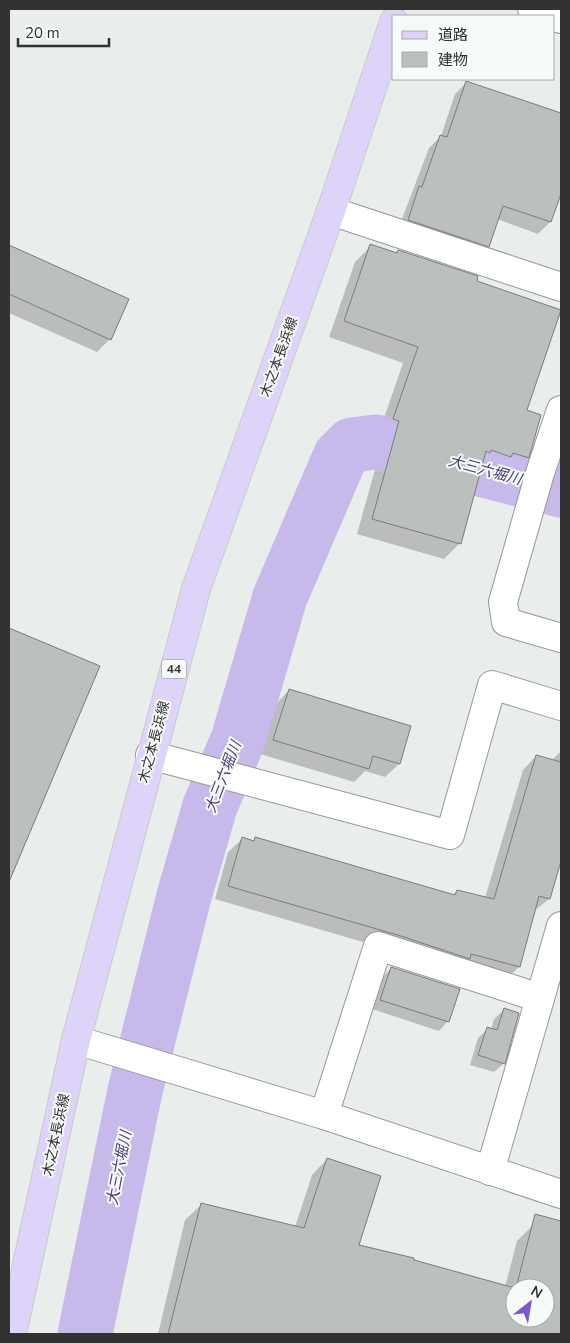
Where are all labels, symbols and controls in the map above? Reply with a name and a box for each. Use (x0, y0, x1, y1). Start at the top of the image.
scale bar (18, 15, 109, 47)
legend (392, 15, 555, 80)
text: 20 m (25, 23, 60, 43)
text: 道路 (438, 25, 468, 45)
text: 建物 (438, 50, 468, 70)
street label: 木之本長浜線 (256, 314, 302, 400)
water label: 大三六堀川 (446, 451, 526, 490)
road number: 44 (162, 660, 186, 679)
street label: 木之本長浜線 (134, 699, 174, 785)
water label: 大三六堀川 (200, 737, 246, 816)
street label: 木之本長浜線 (38, 1092, 74, 1178)
water label: 大三六堀川 (102, 1127, 136, 1207)
north arrow (505, 1278, 555, 1328)
text: N (527, 1281, 546, 1303)

